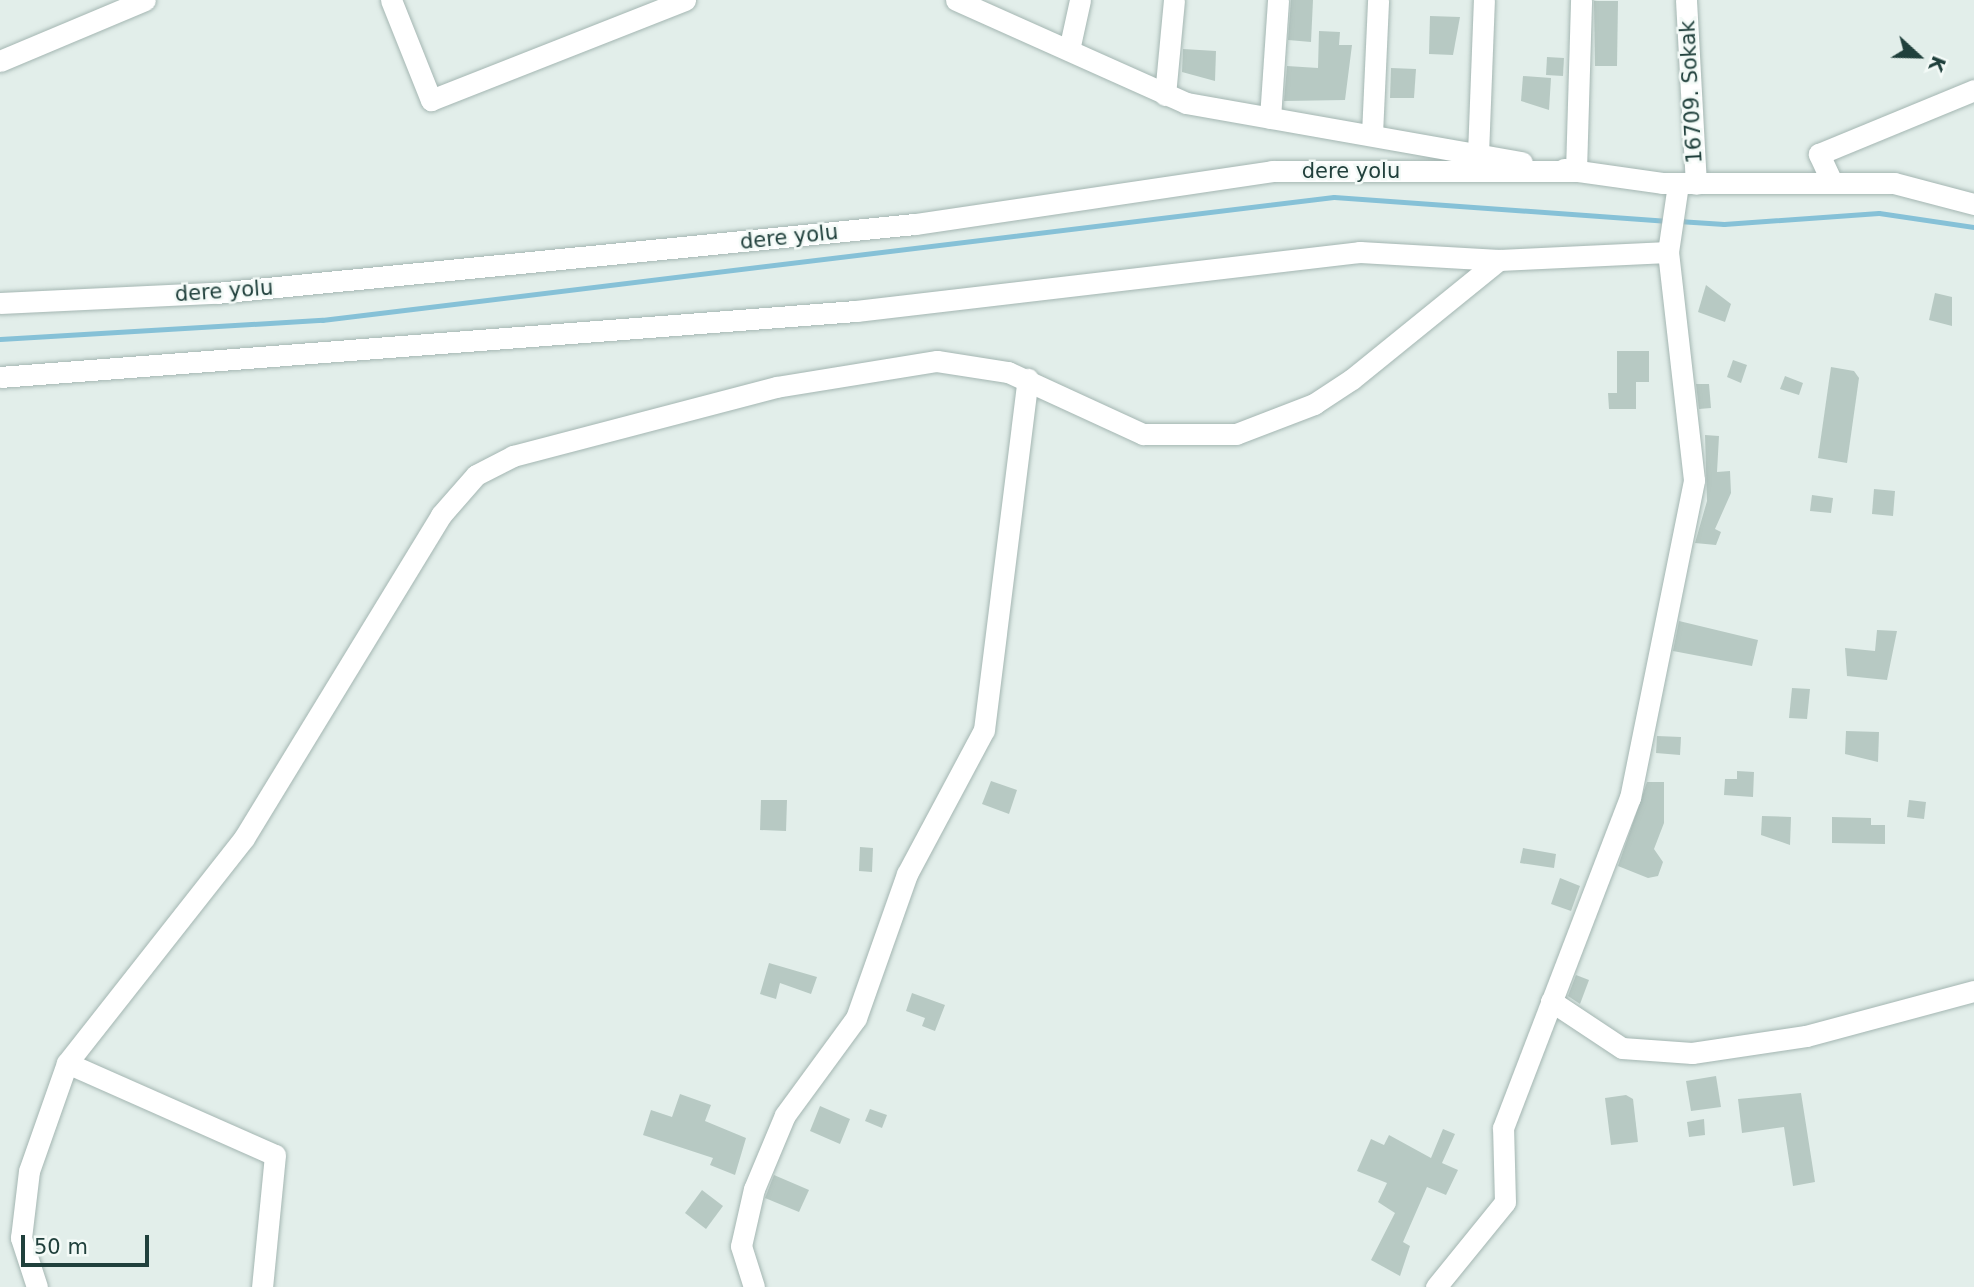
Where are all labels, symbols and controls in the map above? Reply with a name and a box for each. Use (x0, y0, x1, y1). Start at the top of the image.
street label: 16709. Sokak (1675, 20, 1707, 164)
north arrow (1883, 21, 1953, 91)
text: K (1925, 53, 1950, 75)
street label: dere yolu (1302, 158, 1400, 184)
street label: dere yolu (739, 219, 839, 255)
street label: dere yolu (174, 275, 274, 307)
scale bar (24, 1220, 152, 1264)
text: 50 m (34, 1235, 88, 1259)

